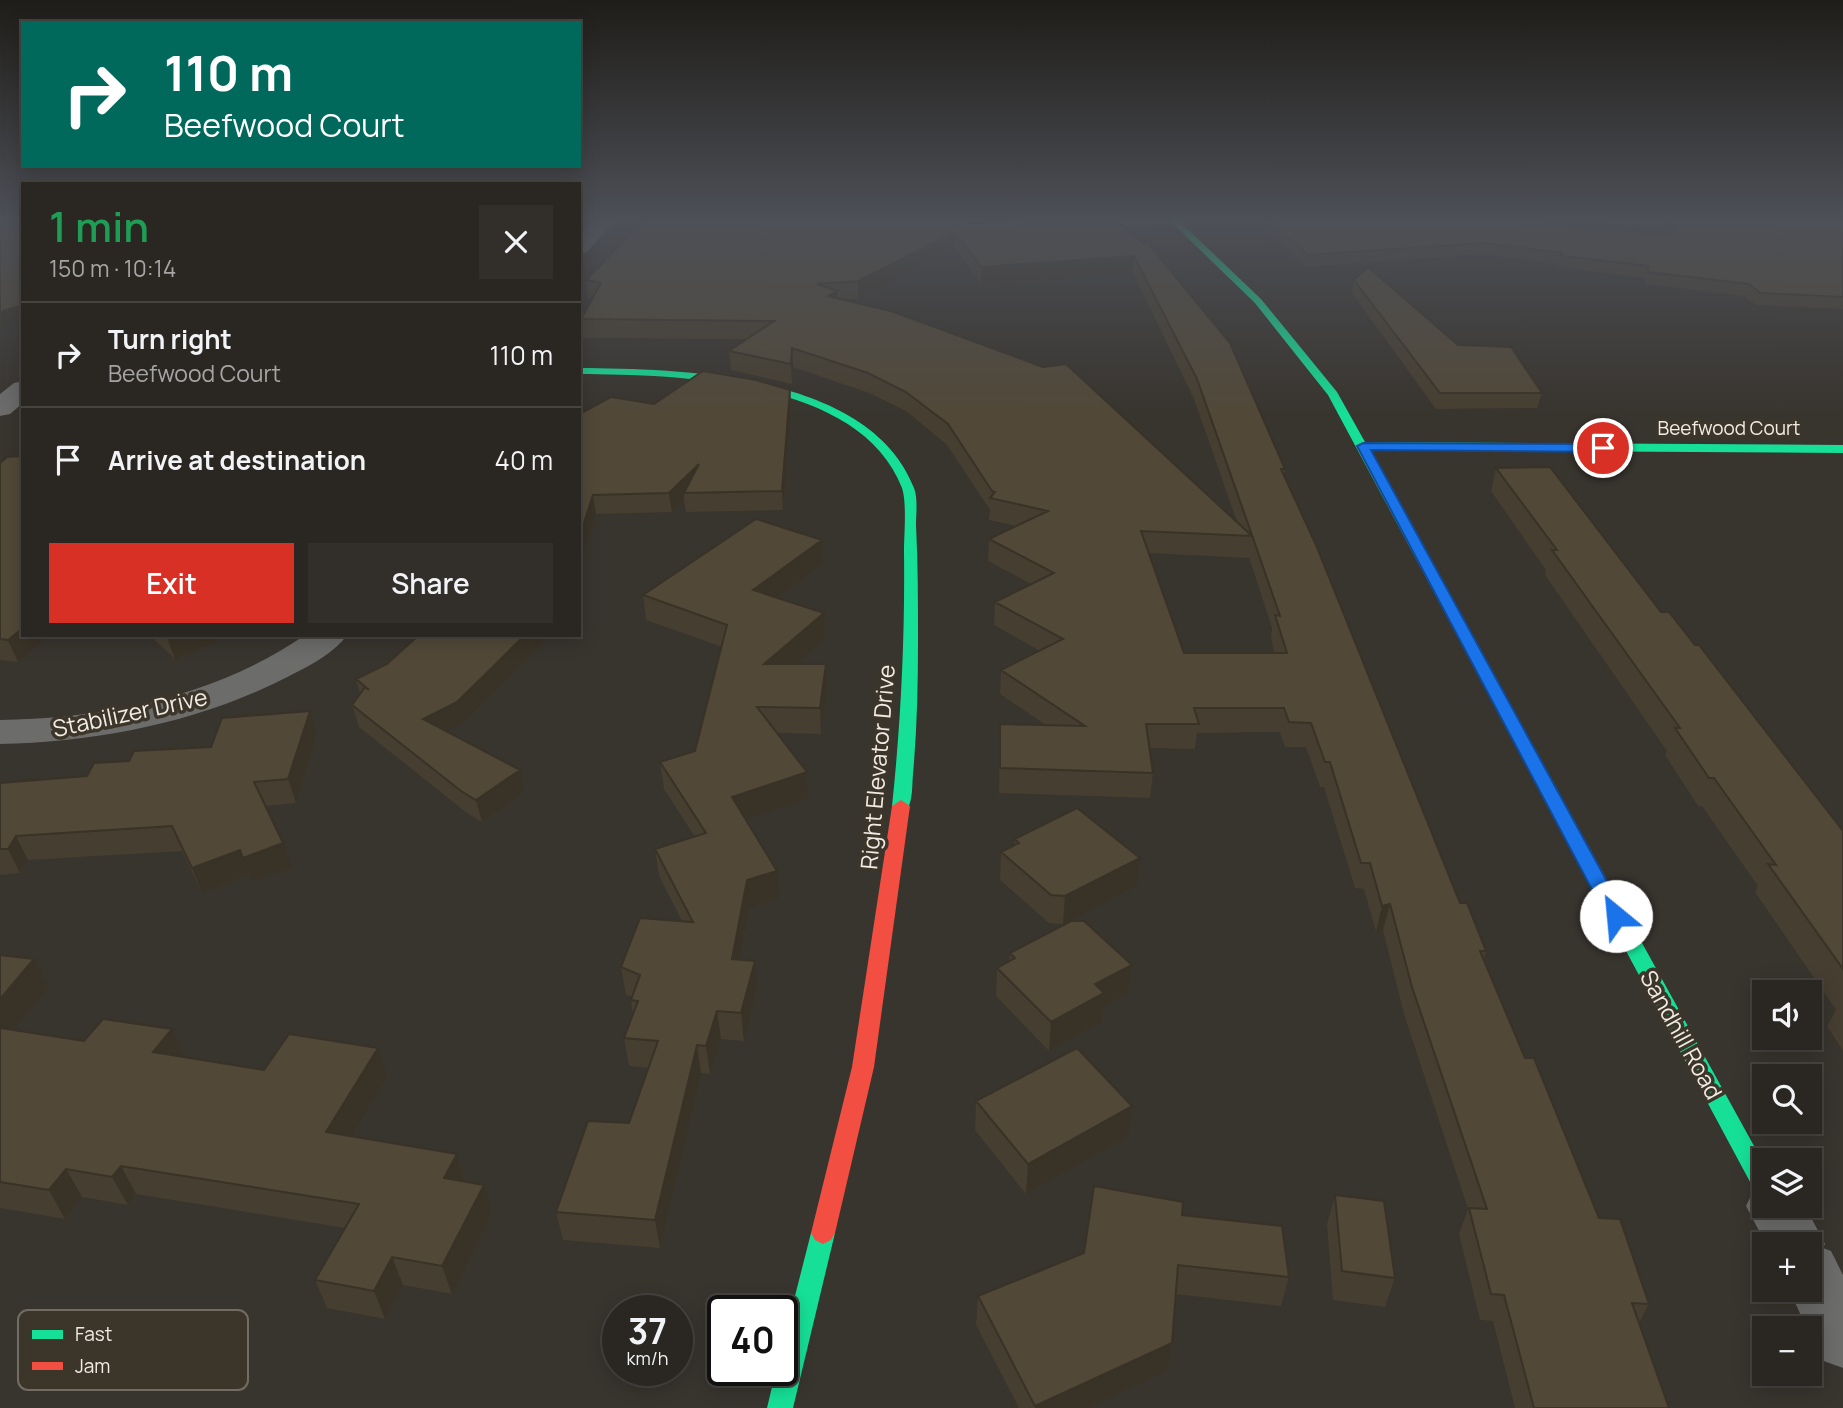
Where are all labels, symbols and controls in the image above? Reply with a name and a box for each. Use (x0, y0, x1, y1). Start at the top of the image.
text: 110 m (164, 39, 293, 106)
icon: right (49, 49, 140, 140)
text: Beefwood Court (164, 103, 405, 147)
text: 1 min (49, 197, 149, 255)
button: close (479, 205, 553, 279)
text: 150 m · 10:14 (49, 252, 176, 284)
text: Turn right (108, 321, 232, 357)
icon: right (49, 336, 87, 374)
text: 110 m (490, 337, 553, 373)
text: Beefwood Court (108, 357, 281, 389)
street label: Beefwood Court (1658, 415, 1800, 441)
pin (1573, 418, 1633, 478)
icon: arrive (1584, 429, 1622, 467)
icon: arrive (49, 441, 87, 479)
text: Arrive at destination (108, 442, 366, 478)
text: 40 m (495, 442, 553, 478)
button: Exit (49, 543, 294, 623)
button: Share (308, 543, 553, 623)
street label: Right Elevator Drive (852, 663, 902, 871)
street label: Stabilizer Drive (50, 680, 210, 744)
position arrow (1579, 879, 1653, 953)
street label: Sandhill Road (1633, 964, 1731, 1105)
map controls (1752, 980, 1822, 1386)
button: sound (1752, 980, 1822, 1050)
button: search (1752, 1064, 1822, 1134)
button: layers (1752, 1148, 1822, 1218)
button: + (1752, 1232, 1822, 1302)
speed limit sign: 40 (707, 1295, 798, 1386)
text: 37 (628, 1307, 667, 1355)
legend (18, 1310, 248, 1390)
button: − (1752, 1316, 1822, 1386)
text: Fast (75, 1321, 112, 1347)
text: km/h (627, 1346, 668, 1370)
text: Jam (75, 1353, 110, 1379)

